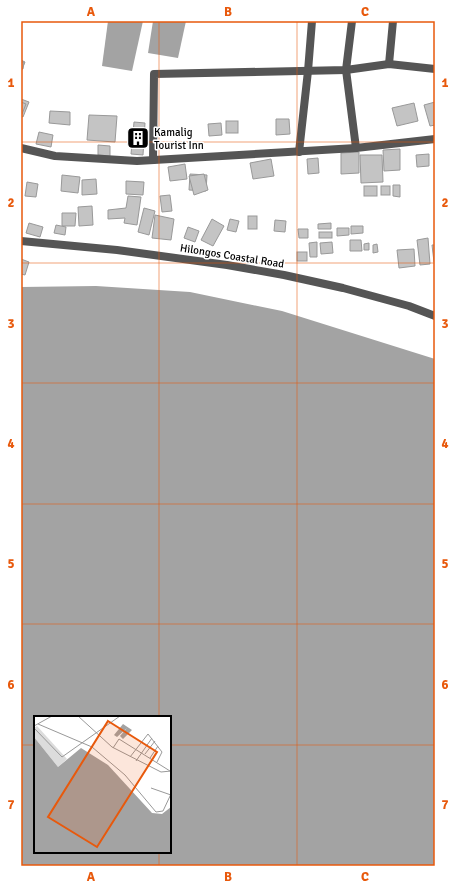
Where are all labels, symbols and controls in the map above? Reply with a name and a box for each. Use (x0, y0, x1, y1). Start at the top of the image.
text: A (87, 4, 96, 20)
text: B (224, 4, 232, 20)
text: C (361, 4, 369, 20)
text: 1 (7, 75, 15, 91)
text: 1 (441, 75, 449, 91)
building icon: Kamalig Tourist Inn (125, 125, 151, 151)
place label: Kamalig Tourist Inn (154, 126, 204, 152)
text: 2 (7, 195, 15, 211)
text: 2 (441, 195, 449, 211)
street label: Hilongos Coastal Road (179, 241, 285, 271)
text: 3 (7, 316, 15, 332)
text: 3 (441, 316, 449, 332)
text: 4 (7, 436, 15, 452)
text: 4 (441, 436, 449, 452)
text: 5 (7, 556, 15, 572)
text: 5 (441, 556, 449, 572)
text: 6 (7, 677, 15, 693)
text: 6 (441, 677, 449, 693)
inset map (34, 716, 171, 853)
text: 7 (7, 797, 15, 813)
text: 7 (441, 797, 449, 813)
text: A (87, 869, 96, 885)
text: B (224, 869, 232, 885)
text: C (361, 869, 369, 885)

